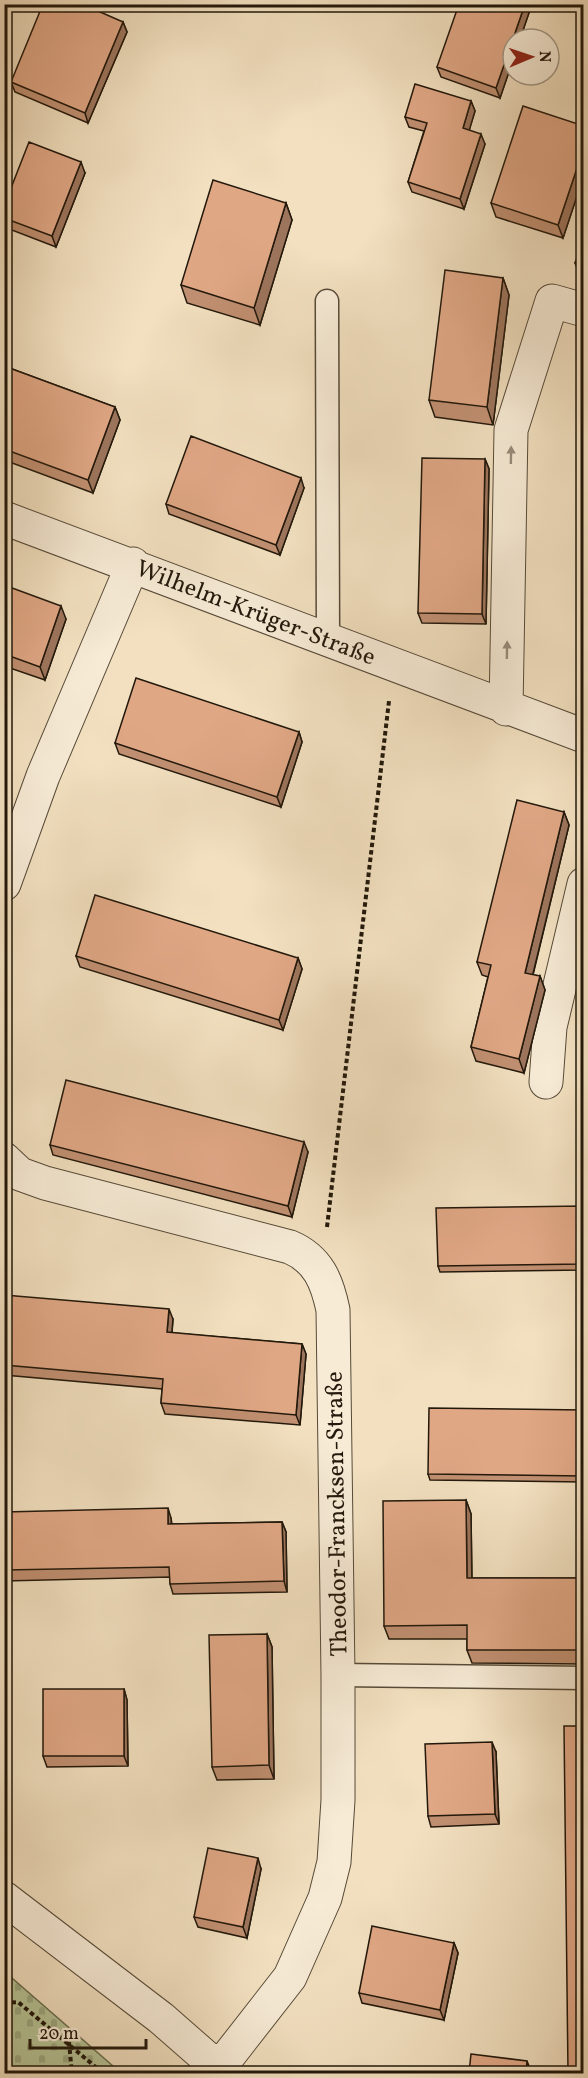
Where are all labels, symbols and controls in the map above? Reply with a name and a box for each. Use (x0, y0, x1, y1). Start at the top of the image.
north arrow (501, 27, 561, 87)
text: N (533, 50, 555, 63)
one-way arrow (506, 446, 516, 465)
street label: Wilhelm-Krüger-Straße (131, 552, 380, 675)
one-way arrow (502, 641, 512, 660)
street label: Theodor-Francksen-Straße (319, 1371, 357, 1657)
scale bar (30, 2012, 146, 2050)
text: 20 m (39, 2022, 79, 2047)

